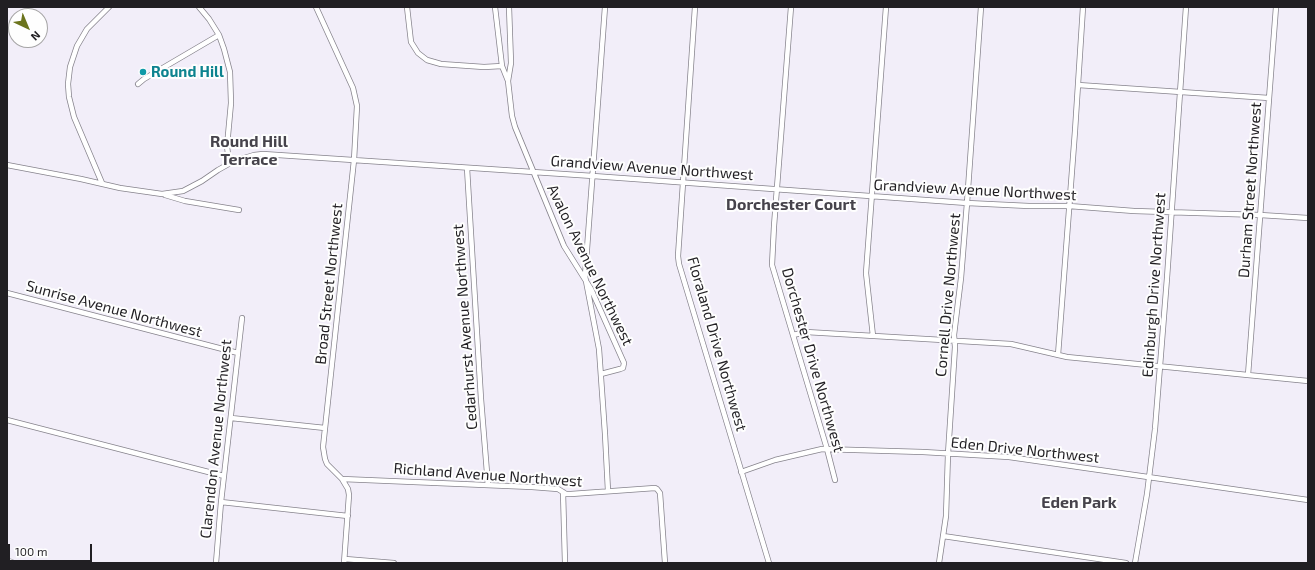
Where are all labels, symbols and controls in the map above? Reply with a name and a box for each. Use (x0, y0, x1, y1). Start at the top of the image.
north arrow (8, 8, 48, 48)
text: N (29, 29, 43, 44)
place label: Round Hill (151, 63, 224, 81)
marker: Round Hill (138, 67, 148, 77)
street label: Durham Street Northwest (1235, 101, 1265, 279)
district label: Round Hill Terrace (210, 132, 288, 170)
street label: Grandview Avenue Northwest (550, 152, 754, 184)
street label: Grandview Avenue Northwest (873, 176, 1077, 204)
street label: Avalon Avenue Northwest (543, 181, 637, 349)
street label: Edinburgh Drive Northwest (1139, 192, 1169, 378)
district label: Dorchester Court (726, 195, 856, 215)
street label: Broad Street Northwest (312, 202, 346, 366)
street label: Cornell Drive Northwest (932, 212, 964, 378)
street label: Cedarhurst Avenue Northwest (449, 223, 481, 431)
street label: Floraland Drive Northwest (683, 255, 751, 433)
street label: Dorchester Drive Northwest (778, 266, 848, 454)
street label: Sunrise Avenue Northwest (24, 277, 204, 341)
street label: Clarendon Avenue Northwest (197, 339, 235, 539)
street label: Eden Drive Northwest (950, 433, 1100, 467)
street label: Richland Avenue Northwest (393, 459, 583, 491)
district label: Eden Park (1041, 493, 1117, 513)
scale bar (10, 536, 94, 562)
text: 100 m (15, 544, 47, 558)

